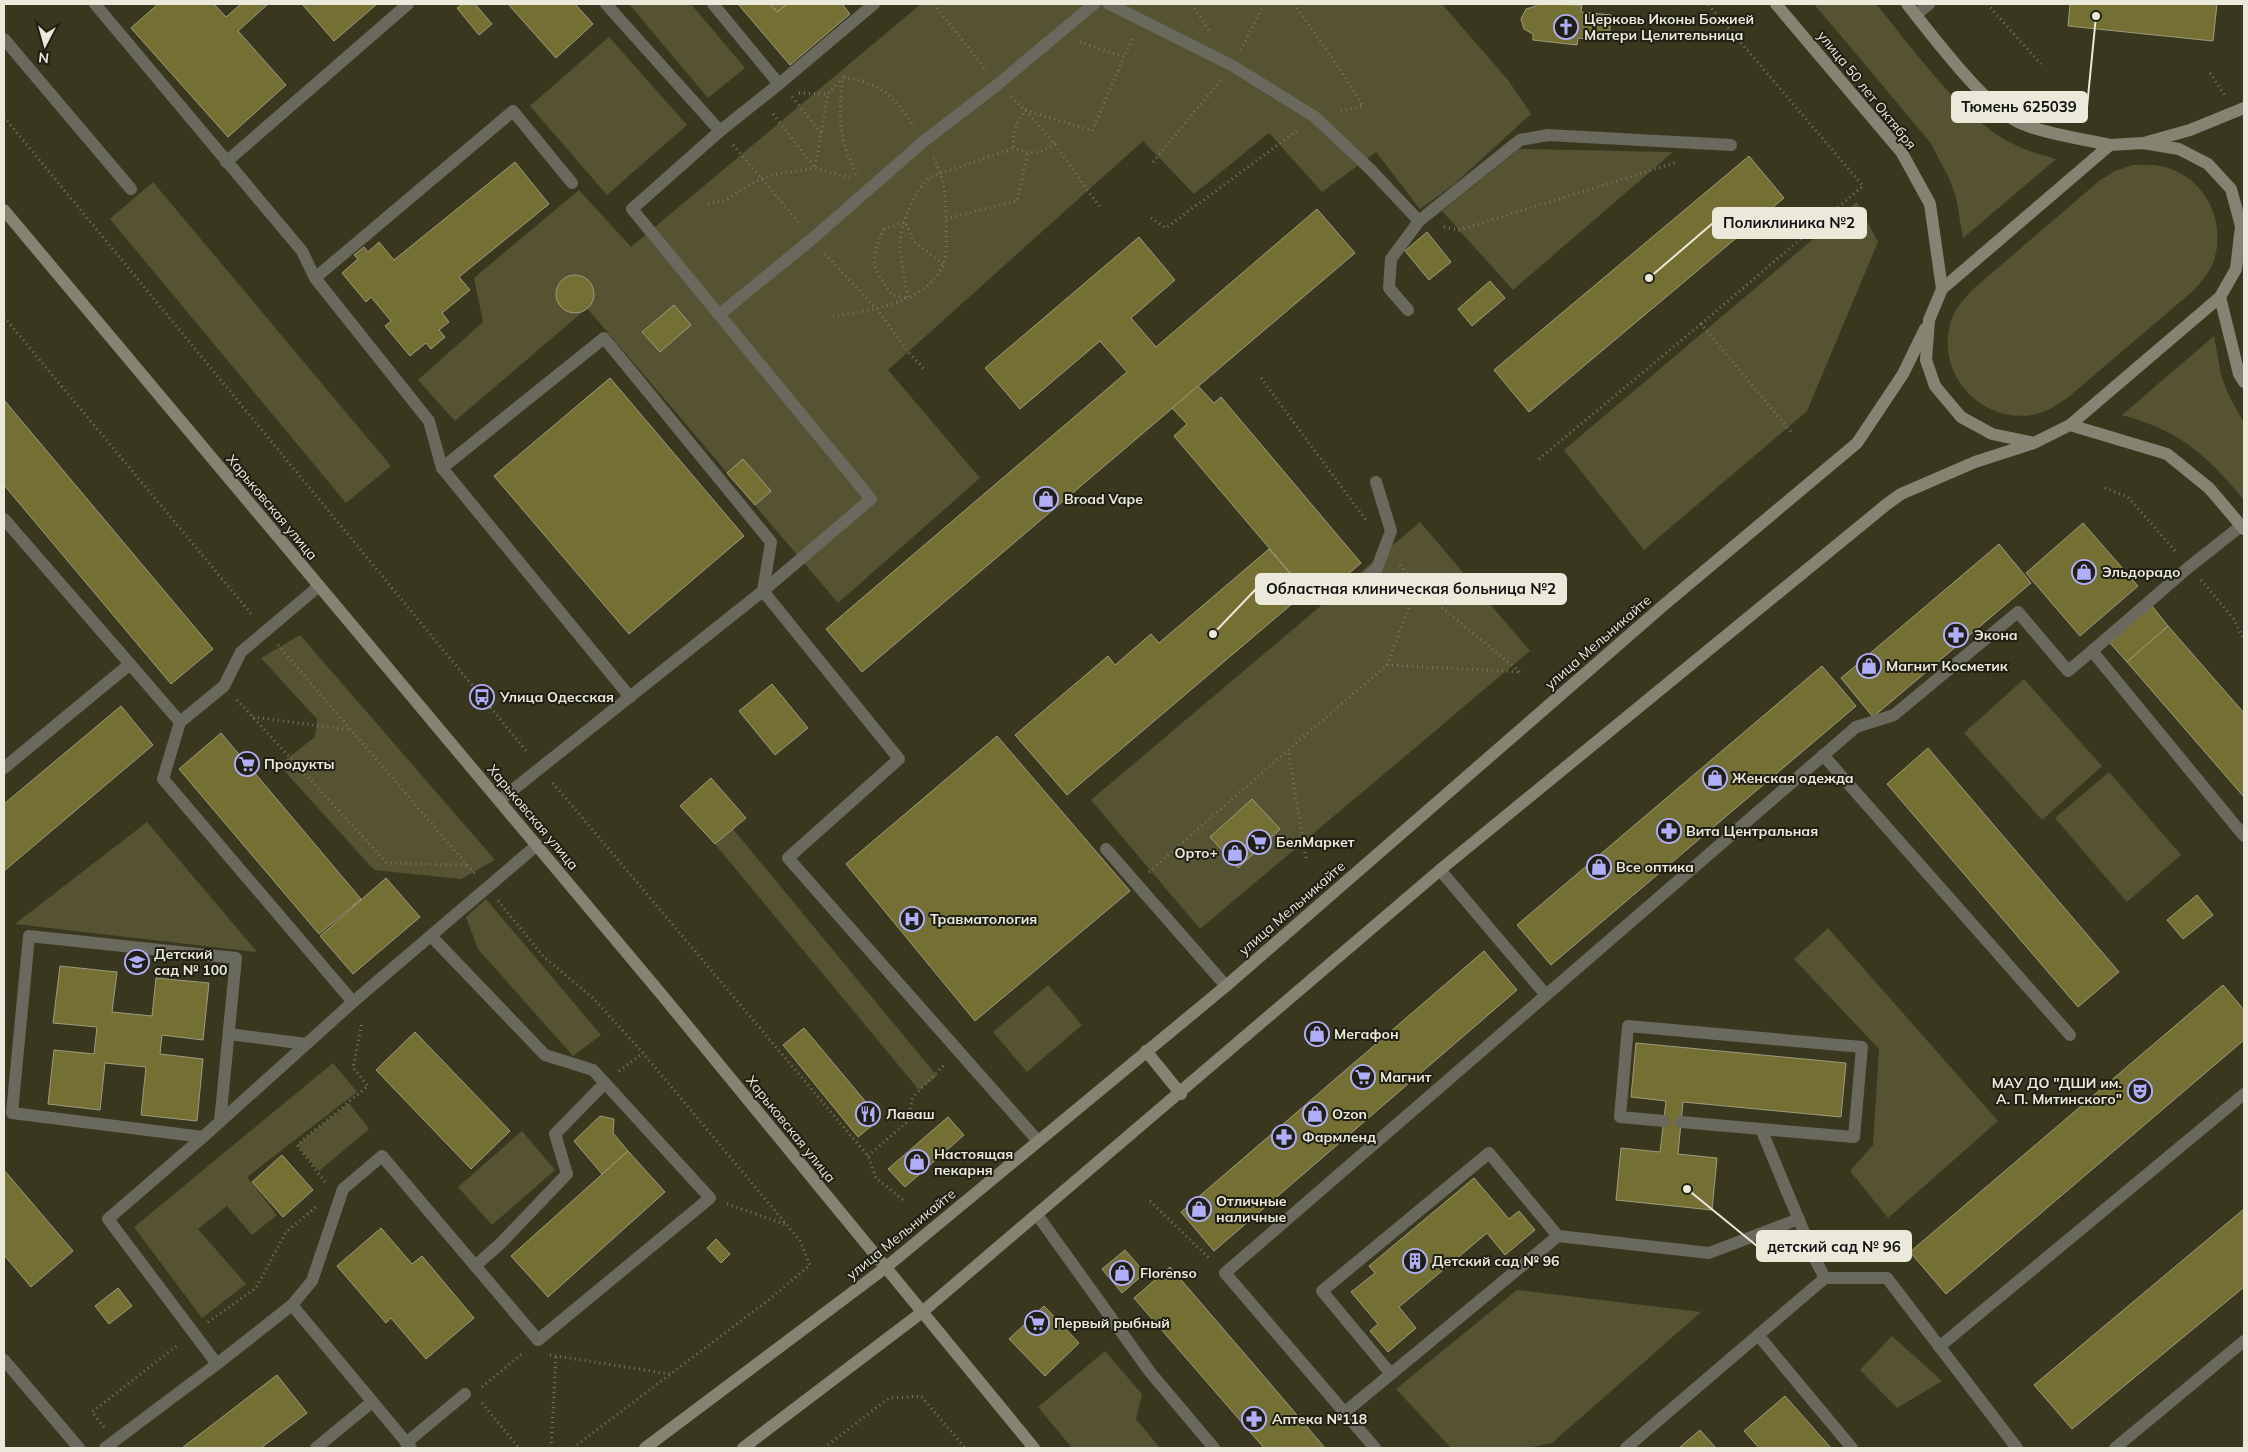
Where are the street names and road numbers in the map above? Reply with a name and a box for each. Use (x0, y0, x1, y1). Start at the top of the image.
street label: улица 50 лет Октября (1814, 27, 1920, 153)
street label: Харьковская улица (222, 450, 322, 564)
street label: улица Мельникайте (1541, 591, 1655, 693)
street label: Харьковская улица (483, 760, 583, 874)
street label: улица Мельникайте (1235, 857, 1349, 959)
street label: Харьковская улица (742, 1072, 840, 1186)
street label: улица Мельникайте (843, 1184, 959, 1284)

